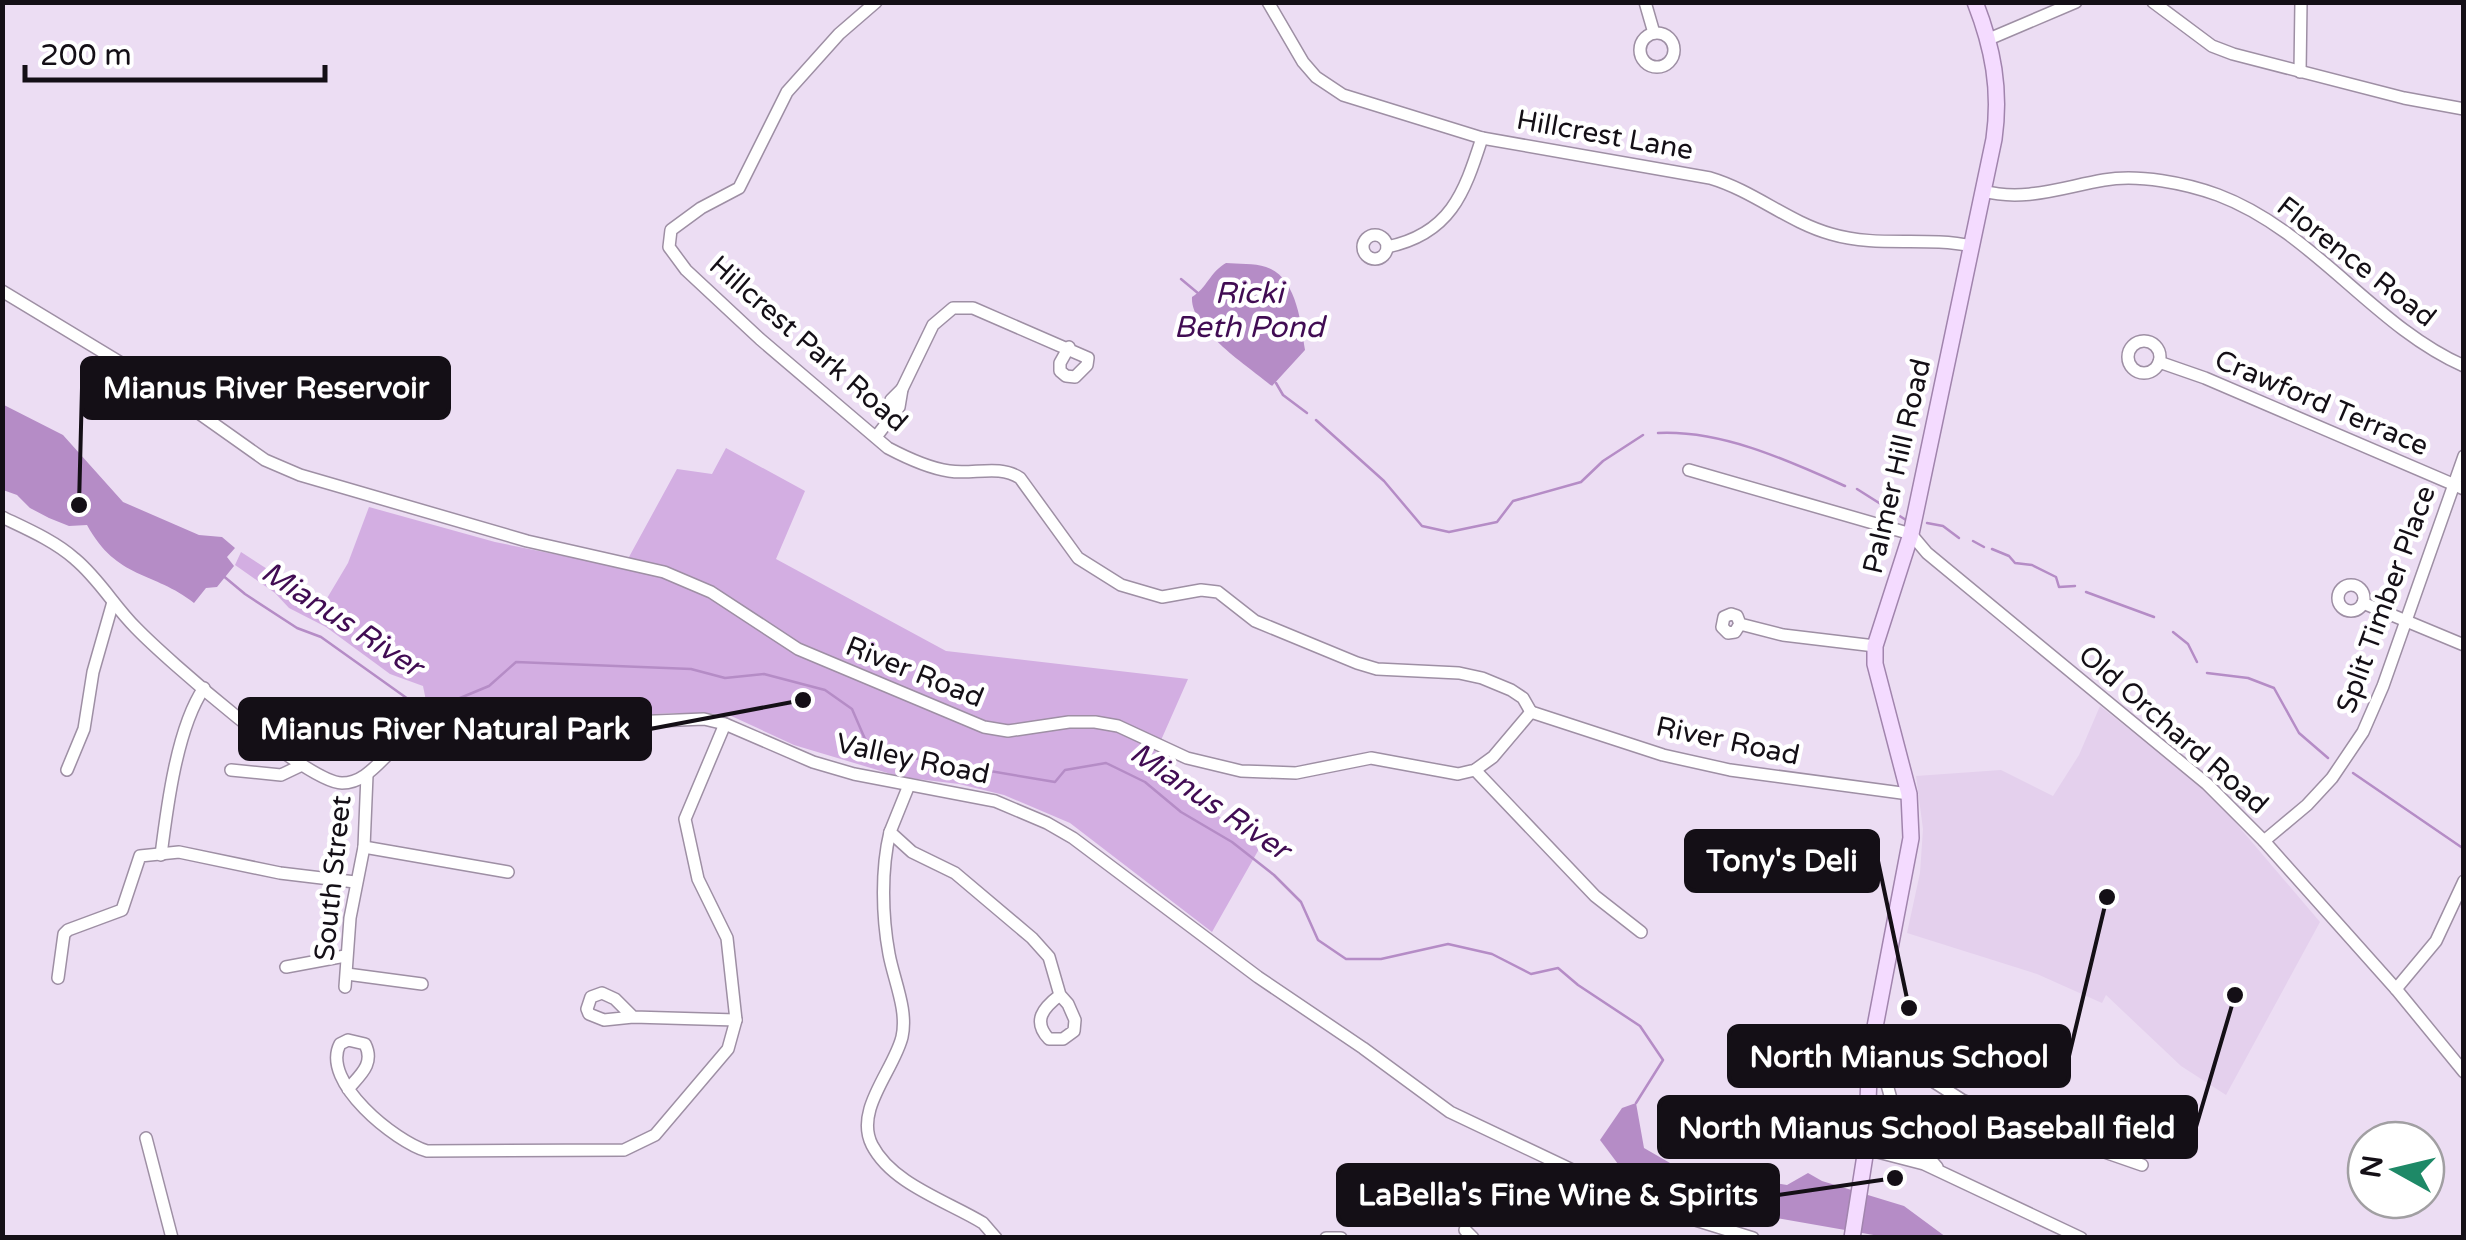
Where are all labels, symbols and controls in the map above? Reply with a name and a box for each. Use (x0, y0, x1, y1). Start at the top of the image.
scale bar (25, 20, 325, 82)
text: 200 m (40, 37, 132, 74)
street label: Hillcrest Lane (1514, 103, 1696, 167)
street label: Florence Road (2270, 189, 2443, 334)
street label: Hillcrest Park Road (702, 248, 914, 439)
water label: Ricki Beth Pond (1174, 275, 1327, 346)
street label: Crawford Terrace (2210, 343, 2434, 463)
street label: Palmer Hill Road (1856, 355, 1938, 577)
callout: Mianus River Reservoir (82, 358, 449, 418)
text: Mianus River Reservoir (103, 370, 430, 407)
street label: Split Timber Place (2329, 481, 2443, 718)
water label: Mianus River (254, 554, 432, 687)
street label: River Road (841, 629, 989, 715)
street label: Old Orchard Road (2071, 638, 2275, 821)
callout: Mianus River Natural Park (240, 699, 650, 759)
street label: River Road (1653, 709, 1803, 773)
text: Mianus River Natural Park (260, 711, 630, 748)
street label: Valley Road (833, 726, 993, 792)
water label: Mianus River (1123, 734, 1300, 870)
street label: South Street (307, 793, 359, 963)
callout: Tony's Deli (1686, 831, 1878, 891)
text: Tony's Deli (1705, 843, 1858, 880)
callout: North Mianus School (1729, 1026, 2069, 1086)
text: North Mianus School (1749, 1039, 2049, 1076)
callout: North Mianus School Baseball field (1659, 1097, 2196, 1157)
text: North Mianus School Baseball field (1678, 1110, 2176, 1147)
north arrow (2346, 1120, 2446, 1220)
text: N (2354, 1153, 2391, 1180)
callout: LaBella's Fine Wine & Spirits (1338, 1165, 1778, 1225)
text: LaBella's Fine Wine & Spirits (1358, 1177, 1758, 1214)

